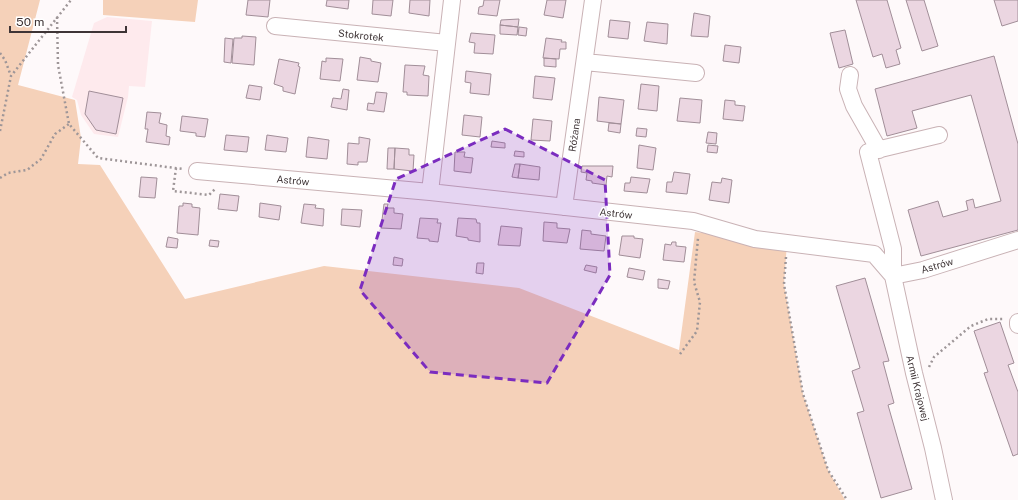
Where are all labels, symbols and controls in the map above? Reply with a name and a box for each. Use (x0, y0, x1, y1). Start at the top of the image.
scale bar (10, 8, 126, 34)
text: 50 m (16, 15, 44, 29)
street label: Stokrotek (338, 27, 385, 43)
street label: Różana (566, 117, 582, 153)
street label: Astrów (276, 173, 310, 187)
street label: Astrów (599, 205, 633, 221)
street label: Astrów (919, 255, 955, 275)
street label: Armii Krajowej (904, 354, 932, 422)

